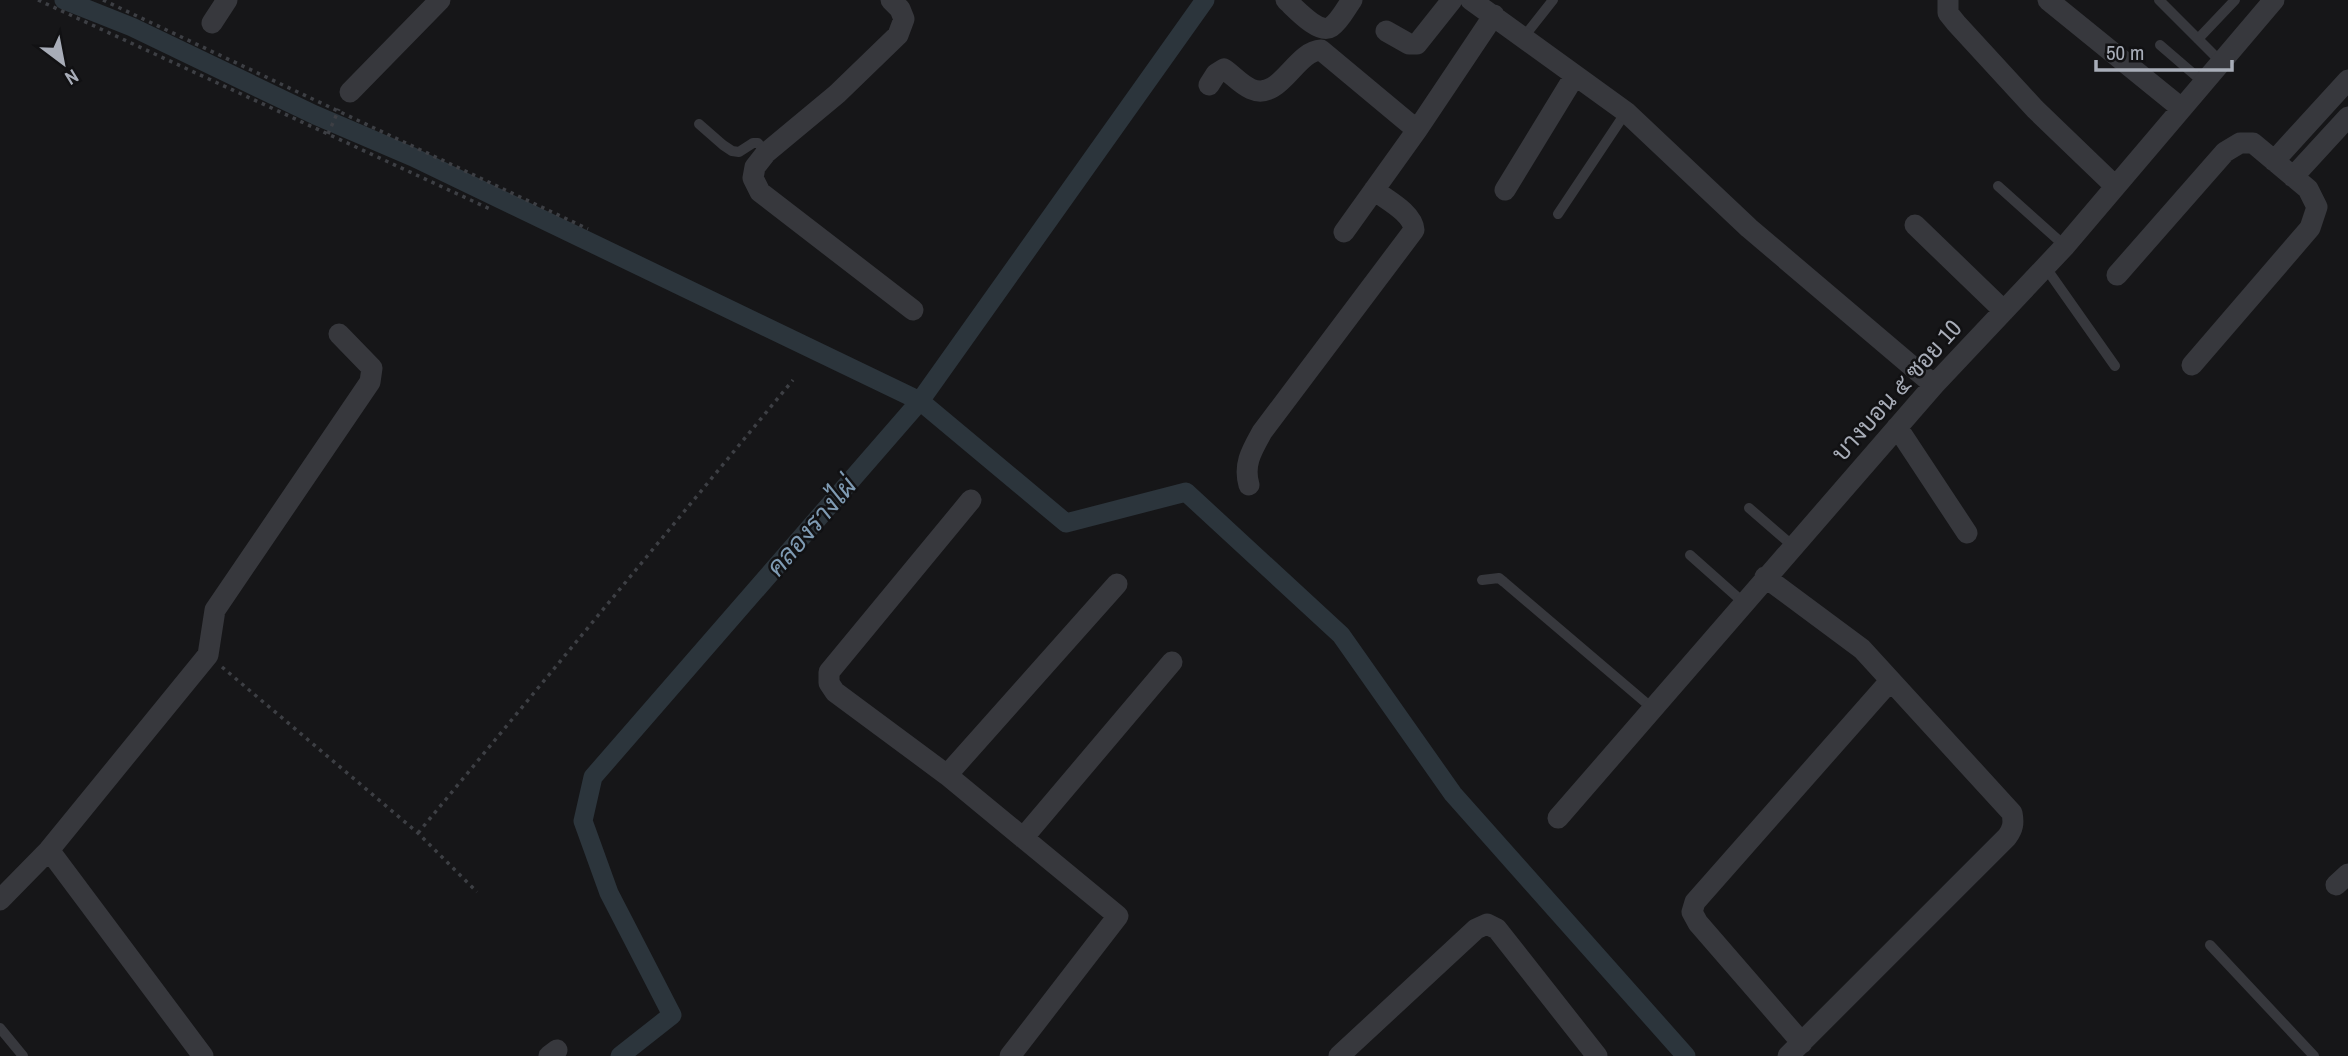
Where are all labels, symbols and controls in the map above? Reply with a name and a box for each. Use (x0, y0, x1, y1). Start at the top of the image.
north arrow (28, 28, 98, 98)
scale bar (2096, 28, 2232, 72)
text: 50 m (2106, 38, 2144, 67)
text: N (60, 63, 84, 91)
street label: บางบอน ๕ ซอย 10 (1824, 312, 1968, 468)
water label: คลองรางไผ่ (758, 467, 865, 583)

